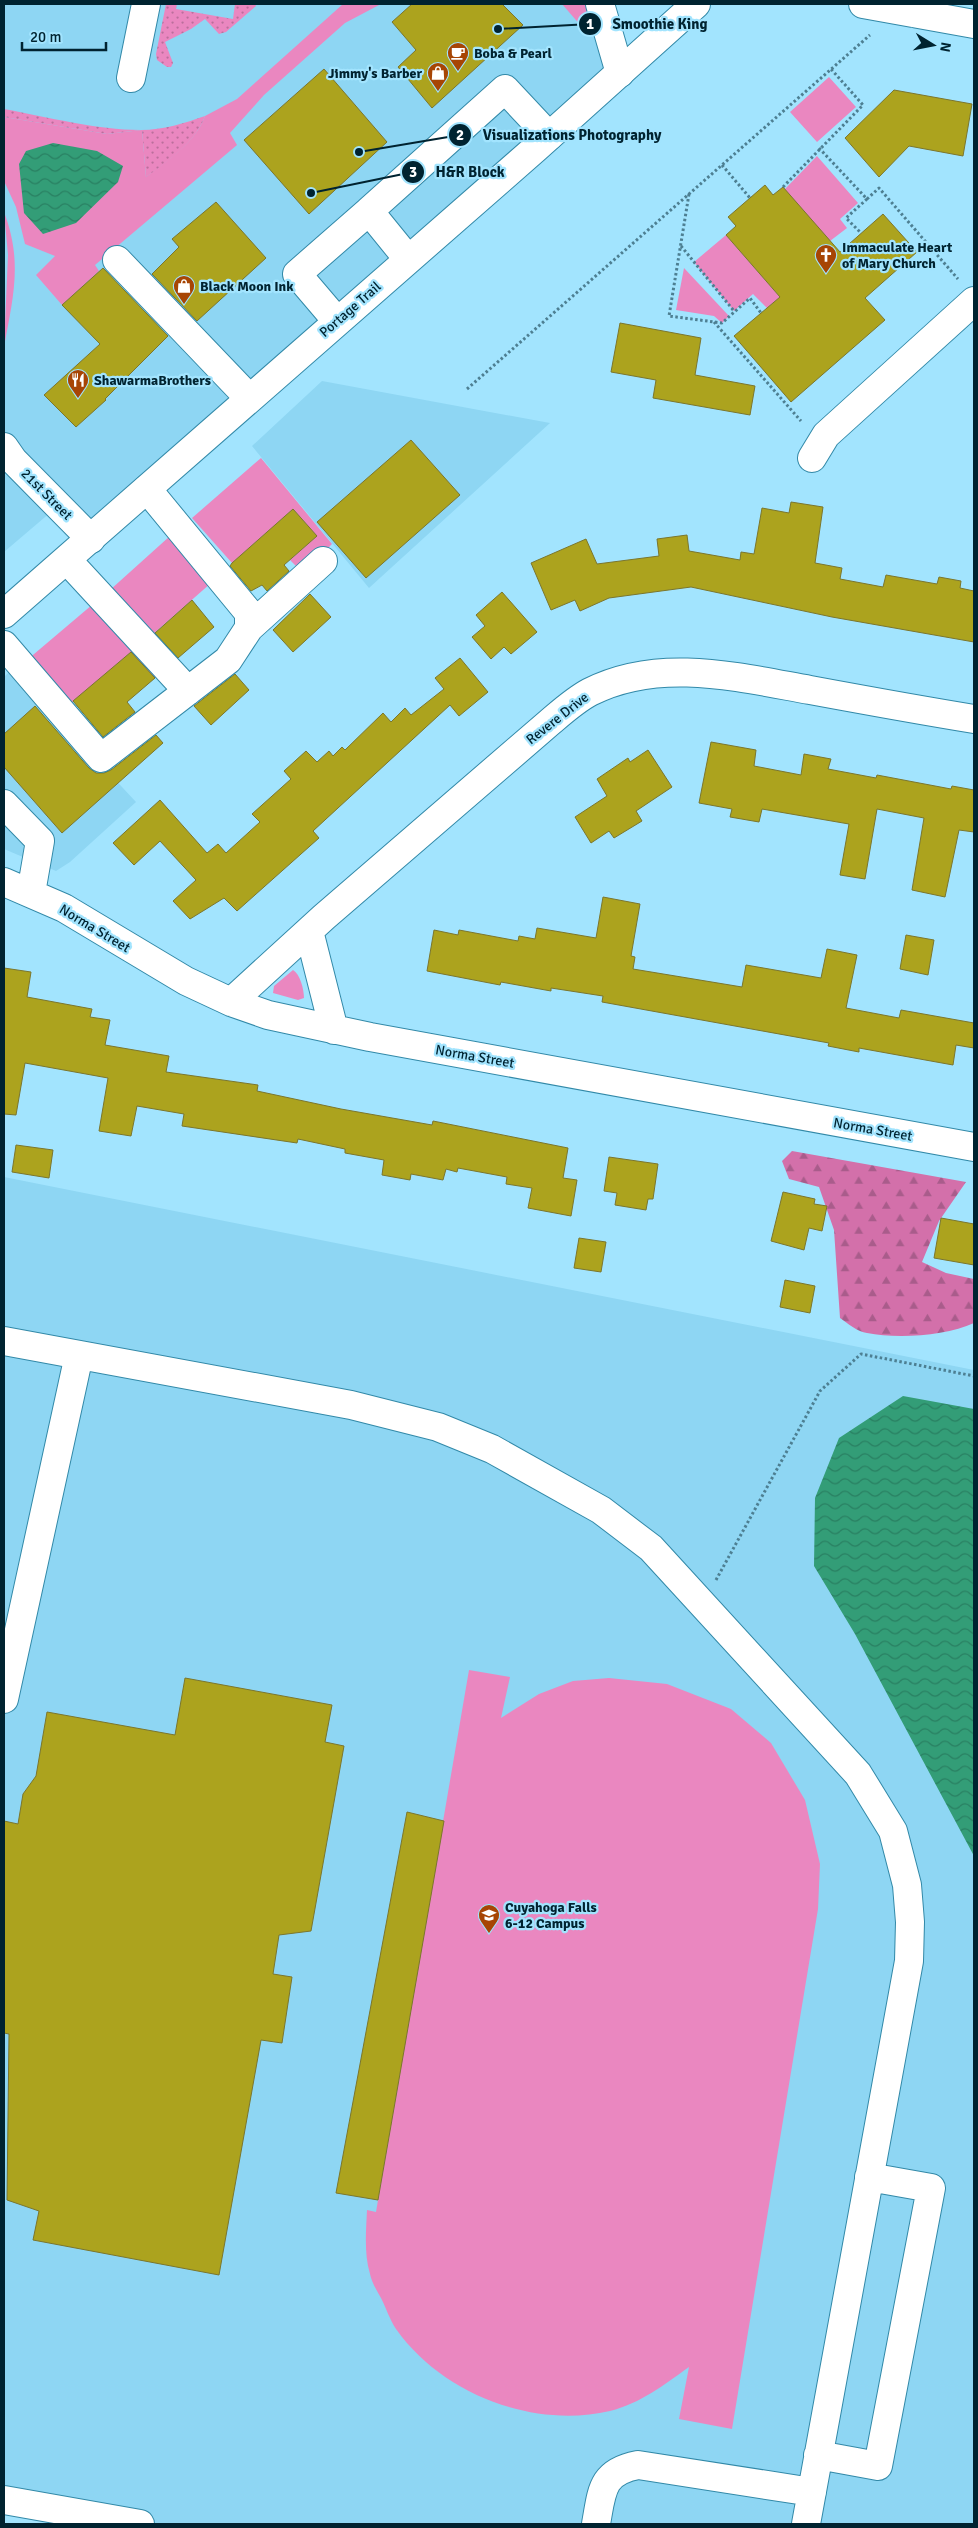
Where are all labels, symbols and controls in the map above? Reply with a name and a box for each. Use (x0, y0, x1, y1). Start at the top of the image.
callout: Smoothie King (578, 9, 718, 39)
text: 1 (586, 15, 594, 33)
text: Smoothie King (612, 15, 708, 33)
scale bar (22, 20, 106, 52)
north arrow (908, 20, 958, 70)
text: 20 m (30, 28, 61, 46)
cafe icon: Boba & Pearl (446, 41, 470, 72)
text: N (936, 41, 955, 53)
place label: Boba & Pearl (474, 45, 553, 62)
shop icon: Jimmy's Barber (426, 61, 450, 92)
place label: Jimmy's Barber (328, 65, 422, 82)
callout: Visualizations Photography (448, 120, 671, 150)
text: 2 (456, 126, 464, 144)
text: Visualizations Photography (483, 126, 662, 144)
callout: H&R Block (401, 157, 515, 187)
text: 3 (409, 163, 417, 181)
text: H&R Block (435, 163, 505, 181)
place label: Immaculate Heart of Mary Church (842, 239, 953, 272)
church icon: Immaculate Heart of Mary Church (814, 243, 838, 274)
shop icon: Black Moon Ink (172, 274, 196, 305)
place label: Black Moon Ink (200, 278, 294, 295)
street label: Portage Trail (316, 278, 385, 341)
restaurant icon: ShawarmaBrothers (66, 368, 90, 399)
place label: ShawarmaBrothers (94, 372, 211, 389)
street label: 21st Street (17, 465, 76, 524)
street label: Revere Drive (523, 689, 592, 748)
street label: Norma Street (56, 901, 133, 956)
street label: Norma Street (434, 1041, 516, 1072)
street label: Norma Street (832, 1114, 914, 1145)
place label: Cuyahoga Falls 6-12 Campus (505, 1899, 597, 1932)
school or university icon: Cuyahoga Falls 6-12 Campus (477, 1903, 501, 1934)

